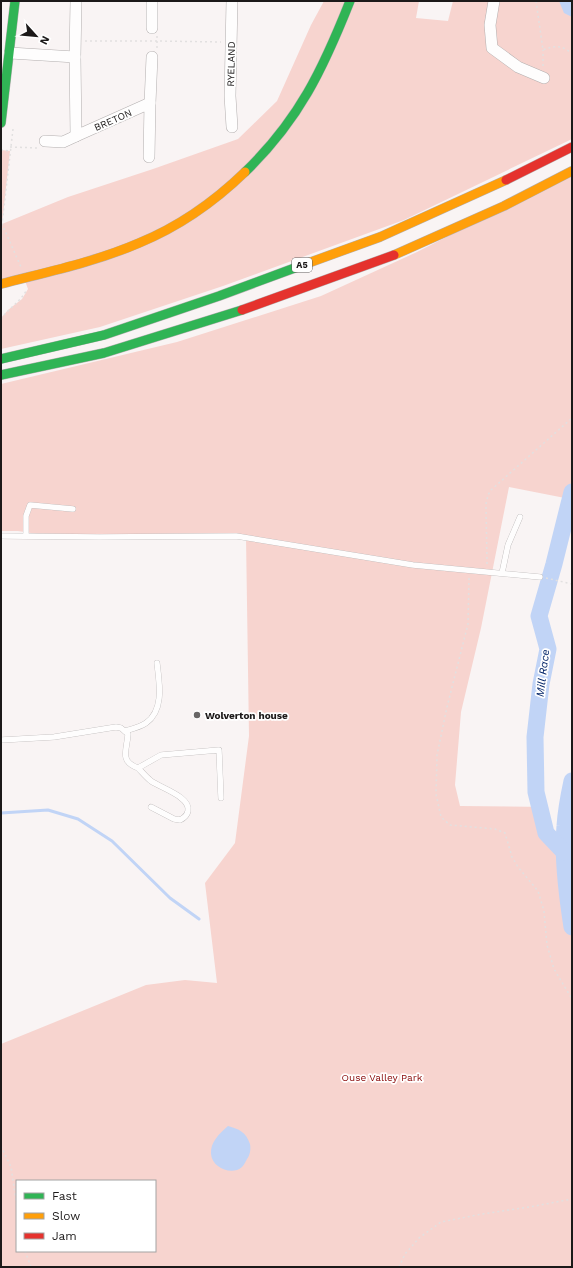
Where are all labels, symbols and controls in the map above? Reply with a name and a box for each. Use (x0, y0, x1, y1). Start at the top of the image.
north arrow (16, 16, 56, 56)
text: N (37, 34, 52, 47)
street label: RYELAND (225, 41, 237, 87)
street label: BRETON (92, 107, 134, 133)
road number: A5 (292, 258, 312, 272)
water label: Mill Race (534, 648, 552, 698)
marker: Wolverton house (192, 710, 202, 720)
place label: Wolverton house (205, 710, 288, 721)
park label: Ouse Valley Park (342, 1072, 423, 1083)
legend (16, 1180, 156, 1252)
text: Fast (52, 1189, 77, 1203)
text: Slow (52, 1209, 80, 1223)
text: Jam (52, 1229, 77, 1243)

